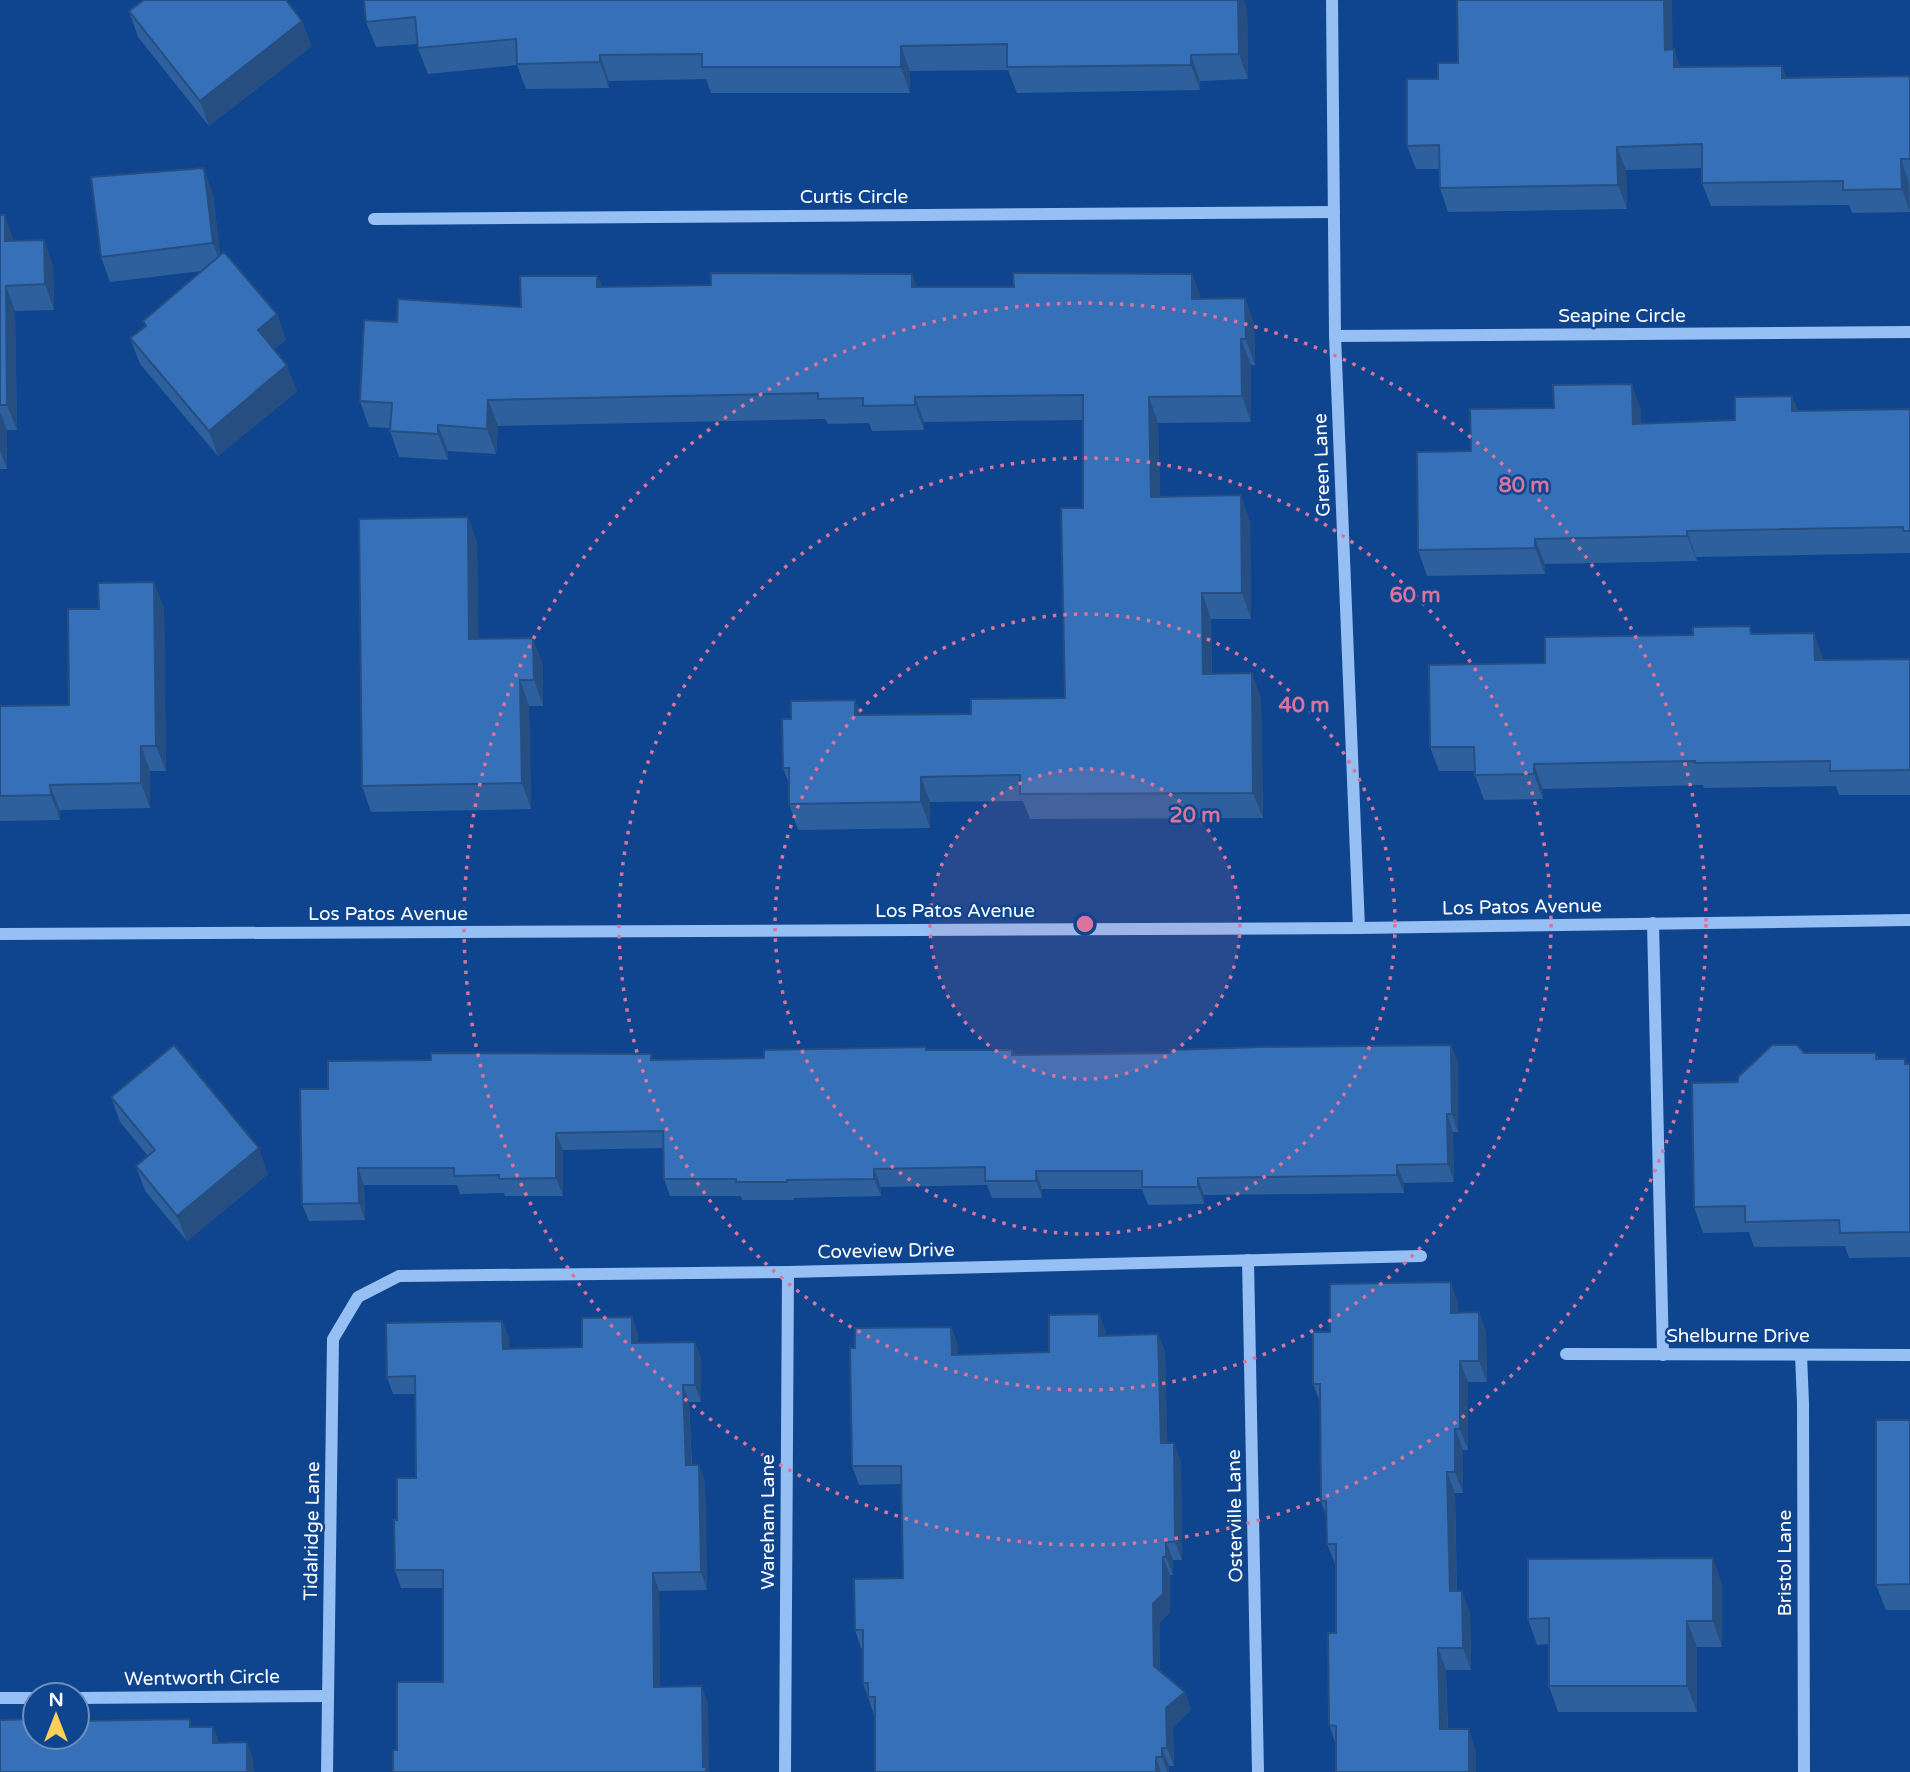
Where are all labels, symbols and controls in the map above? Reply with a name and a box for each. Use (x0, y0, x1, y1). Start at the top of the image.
street label: Curtis Circle (800, 186, 908, 208)
street label: Seapine Circle (1558, 305, 1686, 327)
street label: Green Lane (1309, 413, 1335, 517)
text: 80 m (1498, 473, 1550, 498)
text: 60 m (1389, 583, 1441, 608)
text: 40 m (1278, 693, 1330, 718)
text: 20 m (1169, 803, 1221, 828)
street label: Los Patos Avenue (1442, 895, 1602, 919)
street label: Los Patos Avenue (875, 900, 1035, 922)
street label: Los Patos Avenue (308, 903, 468, 925)
centre of rings (1073, 912, 1097, 936)
street label: Coveview Drive (817, 1239, 955, 1263)
street label: Shelburne Drive (1666, 1325, 1810, 1347)
street label: Osterville Lane (1223, 1449, 1247, 1583)
street label: Wareham Lane (757, 1454, 779, 1590)
street label: Tidalridge Lane (300, 1461, 324, 1601)
street label: Bristol Lane (1774, 1510, 1796, 1616)
street label: Wentworth Circle (124, 1666, 280, 1690)
north arrow (21, 1681, 91, 1751)
text: N (48, 1689, 64, 1711)

